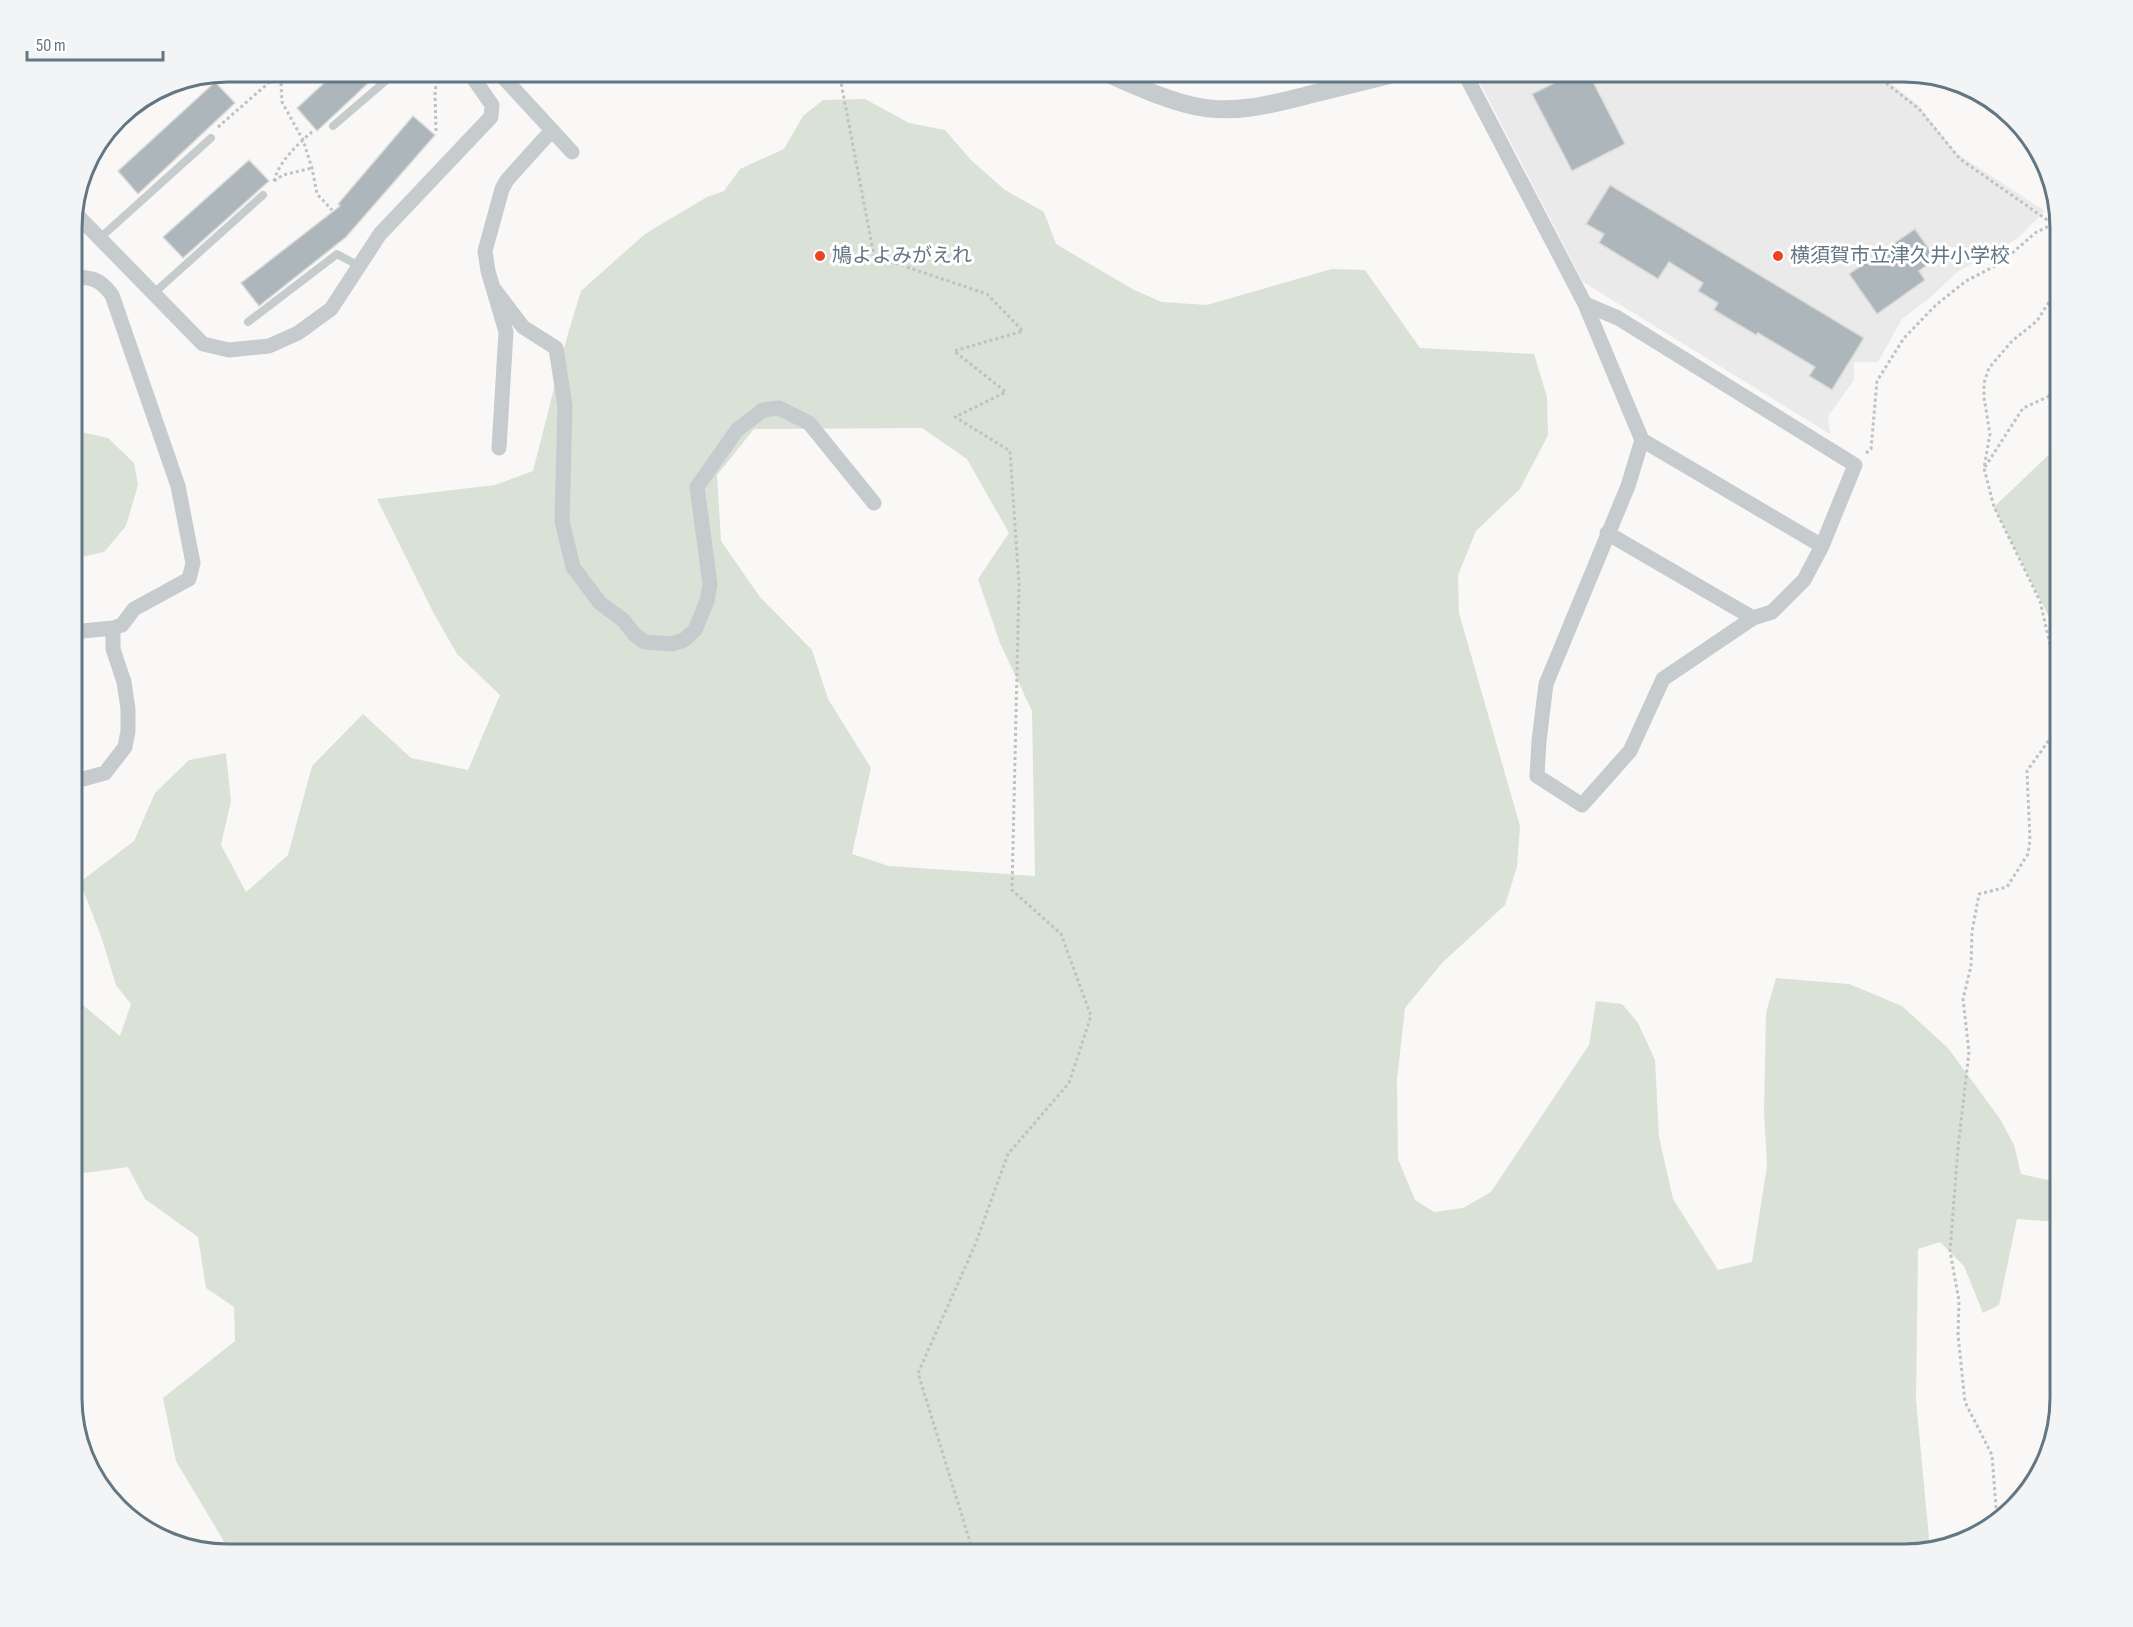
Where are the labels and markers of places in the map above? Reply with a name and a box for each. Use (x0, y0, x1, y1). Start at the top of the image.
place label: 鳩よよみがえれ (832, 244, 972, 268)
place label: 横須賀市立津久井小学校 (1790, 244, 2010, 268)
marker: 鳩よよみがえれ (813, 249, 827, 263)
marker: 横須賀市立津久井小学校 (1771, 249, 1785, 263)

